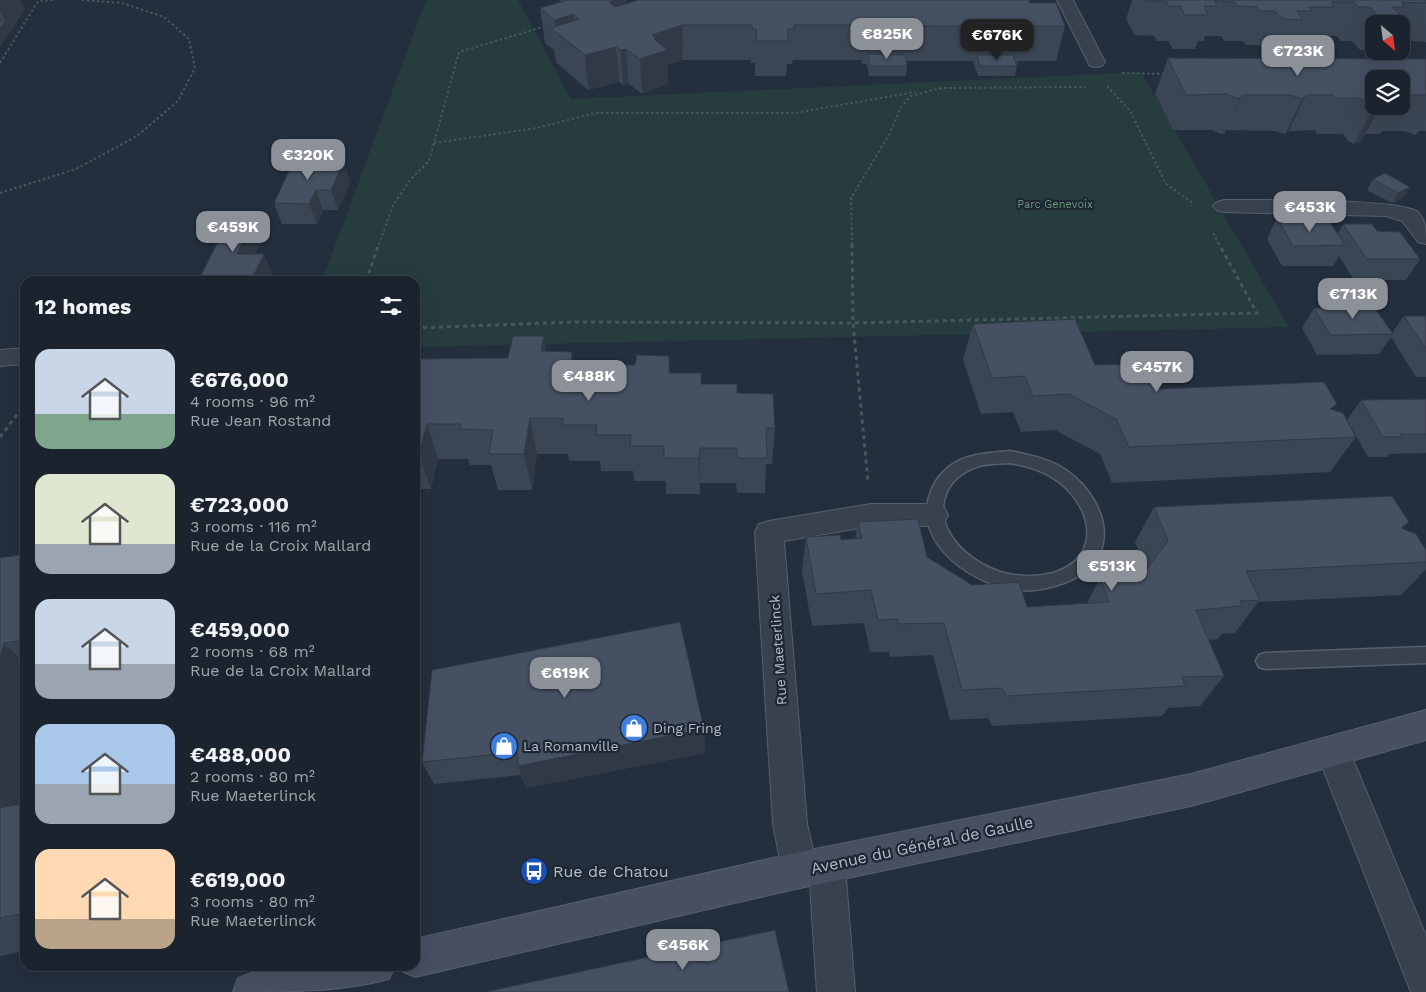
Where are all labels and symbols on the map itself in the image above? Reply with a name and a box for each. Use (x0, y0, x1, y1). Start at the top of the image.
north arrow (1365, 15, 1410, 60)
pin: €825K (852, 18, 922, 60)
pin: €676K (962, 18, 1032, 61)
pin: €723K (1263, 34, 1333, 77)
pin: €320K (273, 138, 343, 181)
pin: €453K (1275, 190, 1345, 233)
park label: Parc Genevoix (1017, 198, 1093, 211)
pin: €459K (198, 210, 268, 253)
pin: €713K (1318, 278, 1388, 320)
pin: €457K (1122, 350, 1192, 393)
pin: €488K (554, 360, 624, 402)
pin: €513K (1077, 550, 1147, 592)
street label: Rue Maeterlinck (766, 594, 790, 706)
pin: €619K (530, 656, 600, 699)
shop icon: Ding Fring (619, 713, 649, 743)
place label: Ding Fring (653, 720, 722, 736)
shop icon: La Romanville (489, 731, 519, 761)
place label: La Romanville (523, 738, 619, 754)
street label: Avenue du Général de Gaulle (809, 812, 1035, 878)
bus stop icon: Rue de Chatou (519, 856, 549, 886)
place label: Rue de Chatou (553, 862, 669, 881)
pin: €456K (648, 928, 718, 971)

